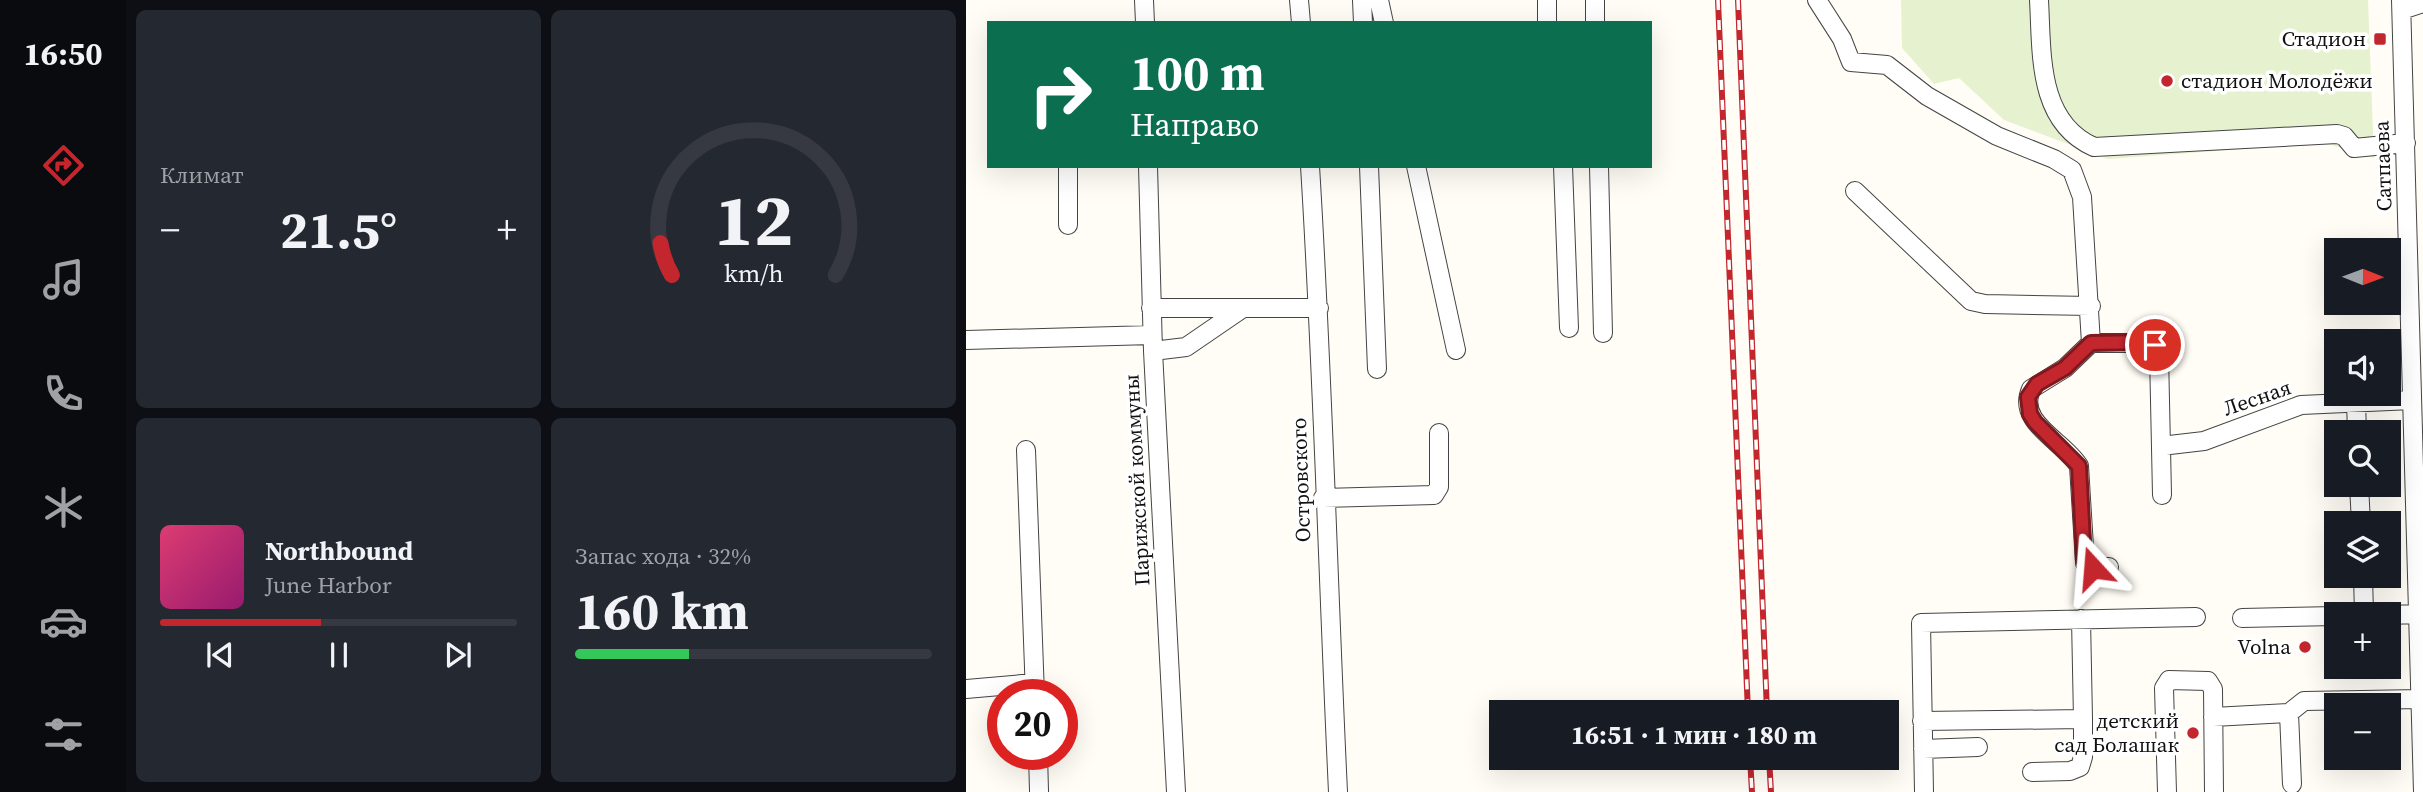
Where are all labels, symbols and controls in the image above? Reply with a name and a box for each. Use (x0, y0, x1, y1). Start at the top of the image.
place label: Стадион (2282, 24, 2366, 53)
marker: Стадион (2372, 31, 2388, 47)
text: 16:50 (24, 32, 102, 76)
text: 100 m (1130, 39, 1265, 106)
icon: right (1015, 49, 1106, 140)
place label: стадион Молодёжи (2181, 66, 2373, 95)
marker: стадион Молодёжи (2159, 73, 2175, 89)
text: Направо (1130, 103, 1259, 147)
street label: Сатпаева (2366, 120, 2399, 212)
icon: directions (39, 141, 88, 190)
text: Климат (160, 159, 244, 191)
text: 12 (714, 170, 793, 269)
text: 21.5° (280, 194, 397, 265)
text: − (160, 204, 180, 256)
text: + (497, 204, 517, 256)
north arrow (2324, 238, 2401, 315)
map controls (2324, 238, 2401, 770)
icon: music (39, 255, 88, 304)
text: km/h (724, 256, 783, 290)
pin (2125, 315, 2185, 375)
icon: arrive (2136, 326, 2174, 364)
button: sound (2324, 329, 2401, 406)
icon: phone (39, 369, 88, 418)
street label: Лесная (2219, 372, 2295, 423)
street label: Парижской коммуны (1116, 373, 1157, 587)
street label: Островского (1284, 417, 1317, 543)
button: search (2324, 420, 2401, 497)
icon: climate (39, 483, 88, 532)
button: layers (2324, 511, 2401, 588)
position arrow (2056, 531, 2130, 605)
text: Northbound (265, 533, 413, 569)
text: Запас хода · 32% (575, 540, 751, 572)
text: June Harbor (265, 569, 392, 601)
text: 160 km (575, 575, 749, 646)
icon: car (39, 597, 88, 646)
button: + (2324, 602, 2401, 679)
place label: Volna (2237, 632, 2291, 661)
icon: previous (201, 636, 239, 674)
icon: pause (320, 636, 358, 674)
icon: next (439, 636, 477, 674)
marker: Volna (2297, 639, 2313, 655)
speed limit sign: 20 (987, 679, 1078, 770)
button: − (2324, 693, 2401, 770)
place label: детский сад Болашак (2054, 706, 2179, 759)
icon: filters (39, 710, 88, 759)
text: 16:51 · 1 мин · 180 m (1571, 717, 1817, 753)
marker: детский сад Болашак (2185, 725, 2201, 741)

